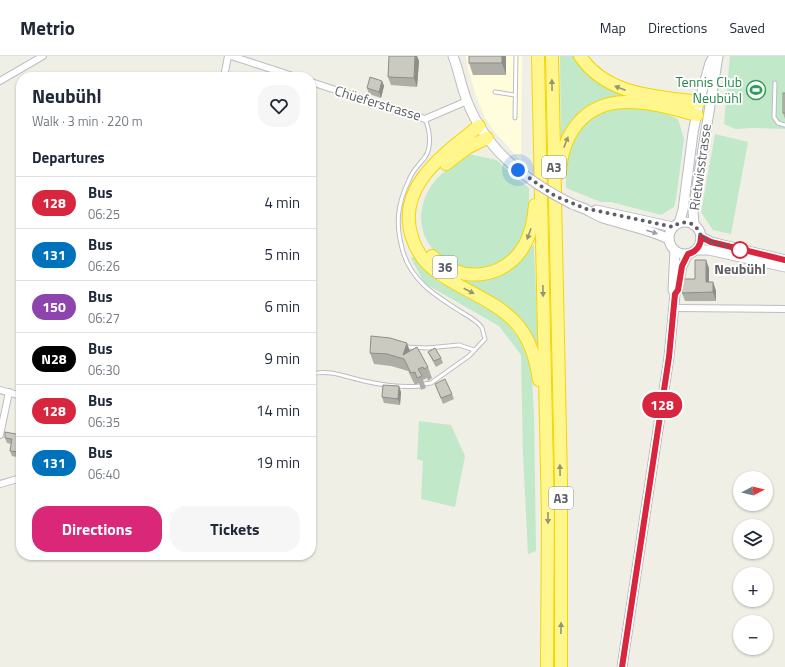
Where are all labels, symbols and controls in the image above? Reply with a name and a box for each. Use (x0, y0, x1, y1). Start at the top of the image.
text: Metrio (20, 13, 75, 42)
text: Map (600, 17, 626, 38)
text: Directions (648, 17, 707, 38)
text: Saved (729, 17, 765, 38)
place label: Tennis Club Neubühl (676, 71, 742, 108)
street label: Chüeferstrasse (332, 79, 424, 126)
one-way arrow (549, 79, 556, 91)
sports icon: Tennis Club Neubühl (745, 79, 767, 101)
text: Neubühl (32, 81, 102, 110)
one-way arrow (613, 84, 625, 90)
button: heart (258, 85, 300, 127)
text: Walk · 3 min · 220 m (32, 111, 143, 131)
street label: Rietwisstrasse (683, 122, 716, 212)
one-way arrow (564, 136, 570, 148)
text: Departures (32, 146, 105, 169)
road number: A3 (542, 156, 566, 178)
your location (508, 160, 528, 180)
text: Bus (88, 181, 113, 204)
text: 4 min (264, 191, 300, 214)
text: 128 (42, 192, 66, 213)
text: 06:25 (88, 204, 120, 224)
one-way arrow (526, 228, 532, 240)
one-way arrow (646, 229, 658, 235)
text: Bus (88, 233, 113, 256)
marker: Neubühl (731, 241, 749, 259)
text: 5 min (264, 243, 300, 266)
text: 131 (42, 244, 66, 265)
text: 06:26 (88, 256, 120, 276)
road number: 36 (433, 256, 457, 278)
place label: Neubühl (714, 258, 766, 279)
text: Bus (88, 285, 113, 308)
one-way arrow (540, 285, 546, 298)
one-way arrow (463, 288, 474, 294)
text: 6 min (264, 295, 300, 318)
text: 150 (42, 296, 66, 317)
text: 06:27 (88, 308, 120, 328)
text: Bus (88, 337, 113, 360)
text: 9 min (264, 347, 300, 370)
text: N28 (41, 348, 67, 369)
text: 06:30 (88, 360, 120, 380)
text: Bus (88, 389, 113, 412)
line badge: 128 (639, 392, 685, 418)
text: 128 (650, 394, 674, 415)
text: 14 min (256, 399, 300, 422)
text: 128 (42, 400, 66, 421)
text: 06:35 (88, 412, 120, 432)
text: Bus (88, 441, 113, 464)
text: 19 min (256, 451, 300, 474)
text: 131 (42, 452, 66, 473)
text: 06:40 (88, 464, 120, 484)
one-way arrow (557, 464, 564, 476)
north arrow (733, 471, 773, 511)
map controls (733, 471, 773, 655)
road number: A3 (549, 487, 573, 509)
button: Directions (32, 506, 162, 552)
button: Tickets (170, 506, 300, 552)
one-way arrow (545, 512, 551, 525)
button: layers (733, 519, 773, 559)
button: + (733, 567, 773, 607)
button: − (733, 615, 773, 655)
one-way arrow (558, 621, 564, 634)

